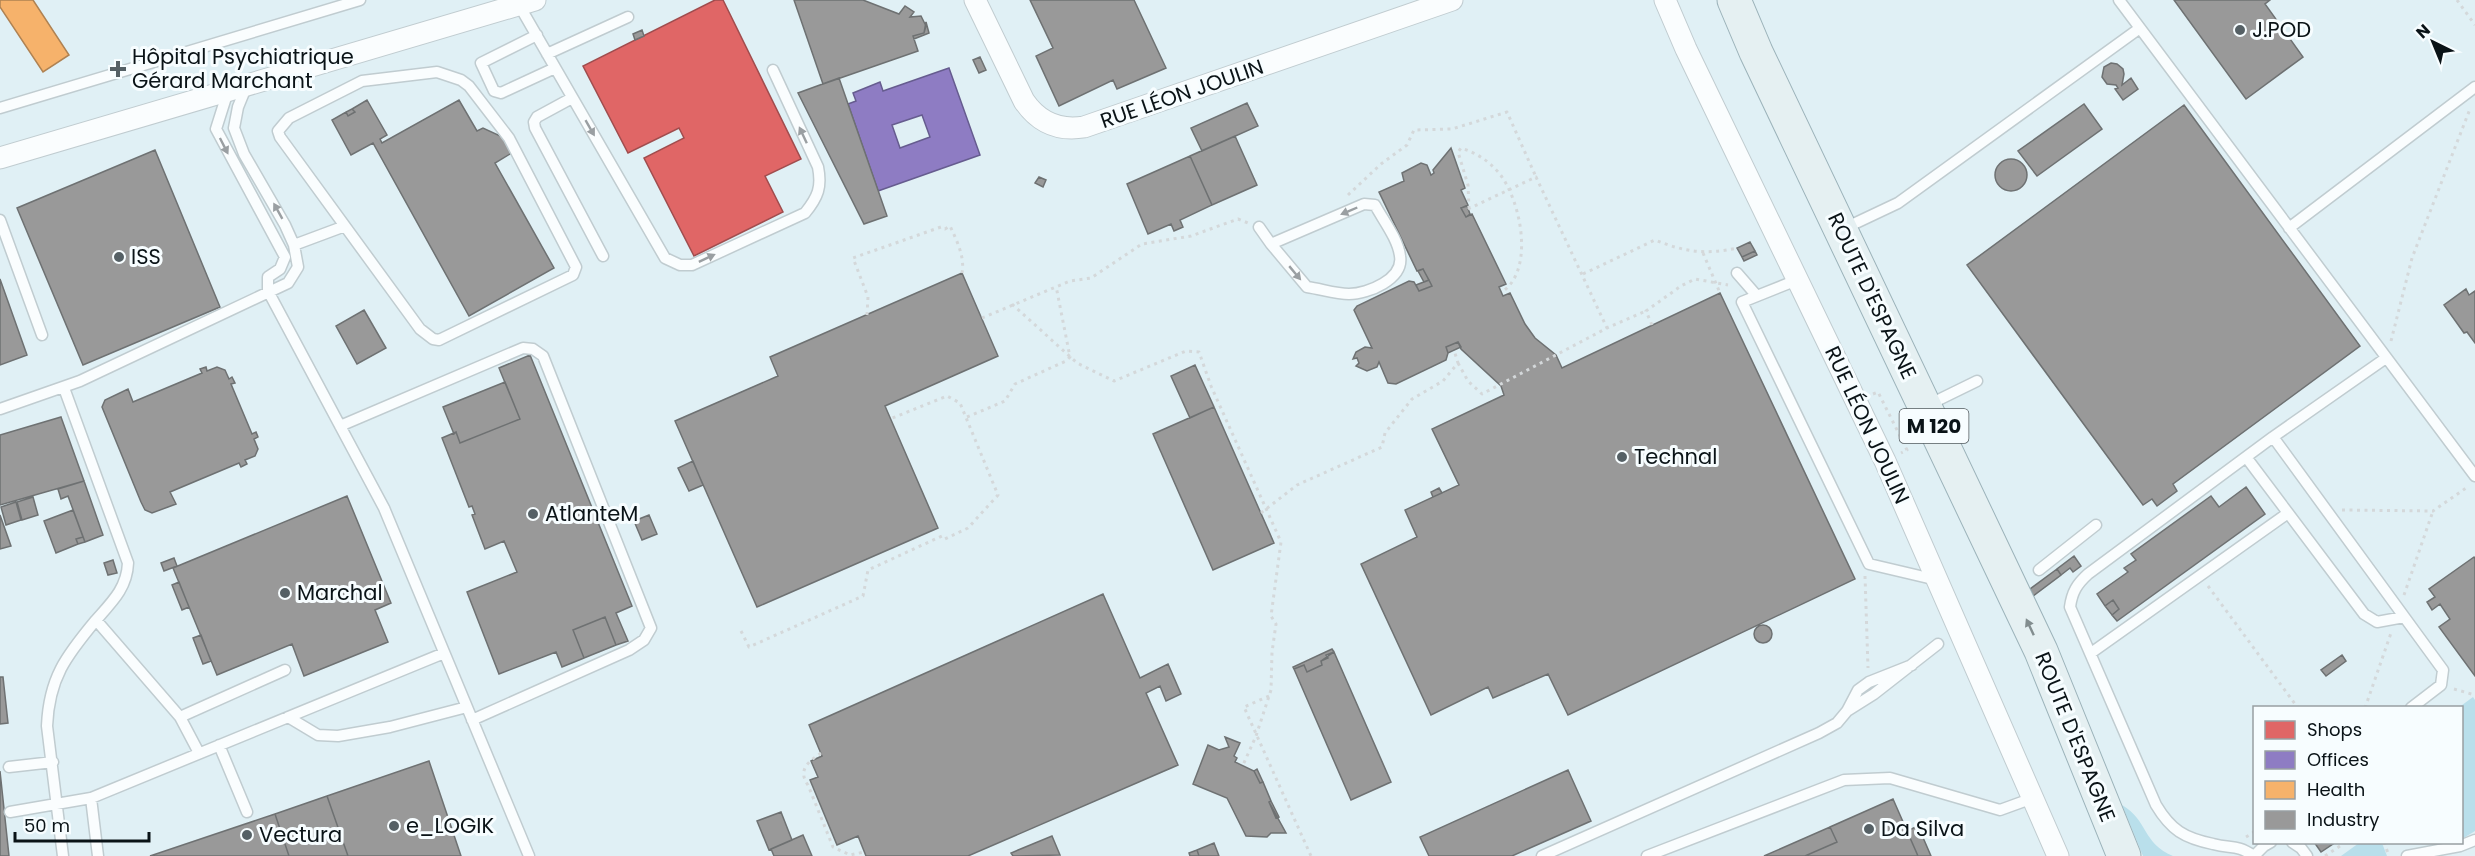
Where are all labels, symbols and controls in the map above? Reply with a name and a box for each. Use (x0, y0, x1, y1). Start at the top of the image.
north arrow (2403, 12, 2463, 72)
place label: J.POD (2252, 15, 2311, 44)
text: N (2411, 19, 2435, 44)
marker: J.POD (2233, 23, 2247, 37)
place label: Hôpital Psychiatrique Gérard Marchant (132, 42, 354, 95)
street label: RUE LÉON JOULIN (1096, 52, 1267, 135)
marker: Hôpital Psychiatrique Gérard Marchant (109, 60, 127, 78)
one-way arrow (585, 120, 595, 137)
one-way arrow (798, 126, 807, 143)
one-way arrow (220, 137, 229, 154)
one-way arrow (272, 203, 283, 219)
one-way arrow (1340, 206, 1358, 216)
street label: ROUTE D'ESPAGNE (1821, 208, 1924, 384)
place label: ISS (131, 242, 161, 271)
marker: ISS (112, 250, 126, 264)
one-way arrow (698, 254, 715, 263)
one-way arrow (1289, 265, 1302, 281)
street label: RUE LÉON JOULIN (1818, 341, 1917, 508)
road number: M 120 (1900, 409, 1968, 443)
place label: Technal (1634, 442, 1717, 471)
marker: Technal (1615, 450, 1629, 464)
place label: AtlanteM (545, 499, 638, 528)
marker: AtlanteM (526, 507, 540, 521)
place label: Marchal (297, 578, 383, 607)
marker: Marchal (278, 586, 292, 600)
one-way arrow (2025, 618, 2034, 635)
street label: ROUTE D'ESPAGNE (2028, 648, 2123, 826)
legend (2253, 706, 2463, 844)
text: Shops (2307, 717, 2362, 742)
text: Offices (2307, 747, 2369, 772)
text: Health (2307, 777, 2365, 802)
scale bar (15, 805, 148, 843)
text: Industry (2307, 807, 2379, 832)
place label: e_LOGIK (406, 811, 494, 840)
text: 50 m (24, 813, 70, 838)
place label: Da Silva (1881, 814, 1964, 843)
marker: e_LOGIK (387, 819, 401, 833)
place label: Vectura (259, 820, 342, 849)
marker: Da Silva (1862, 822, 1876, 836)
marker: Vectura (240, 828, 254, 842)

